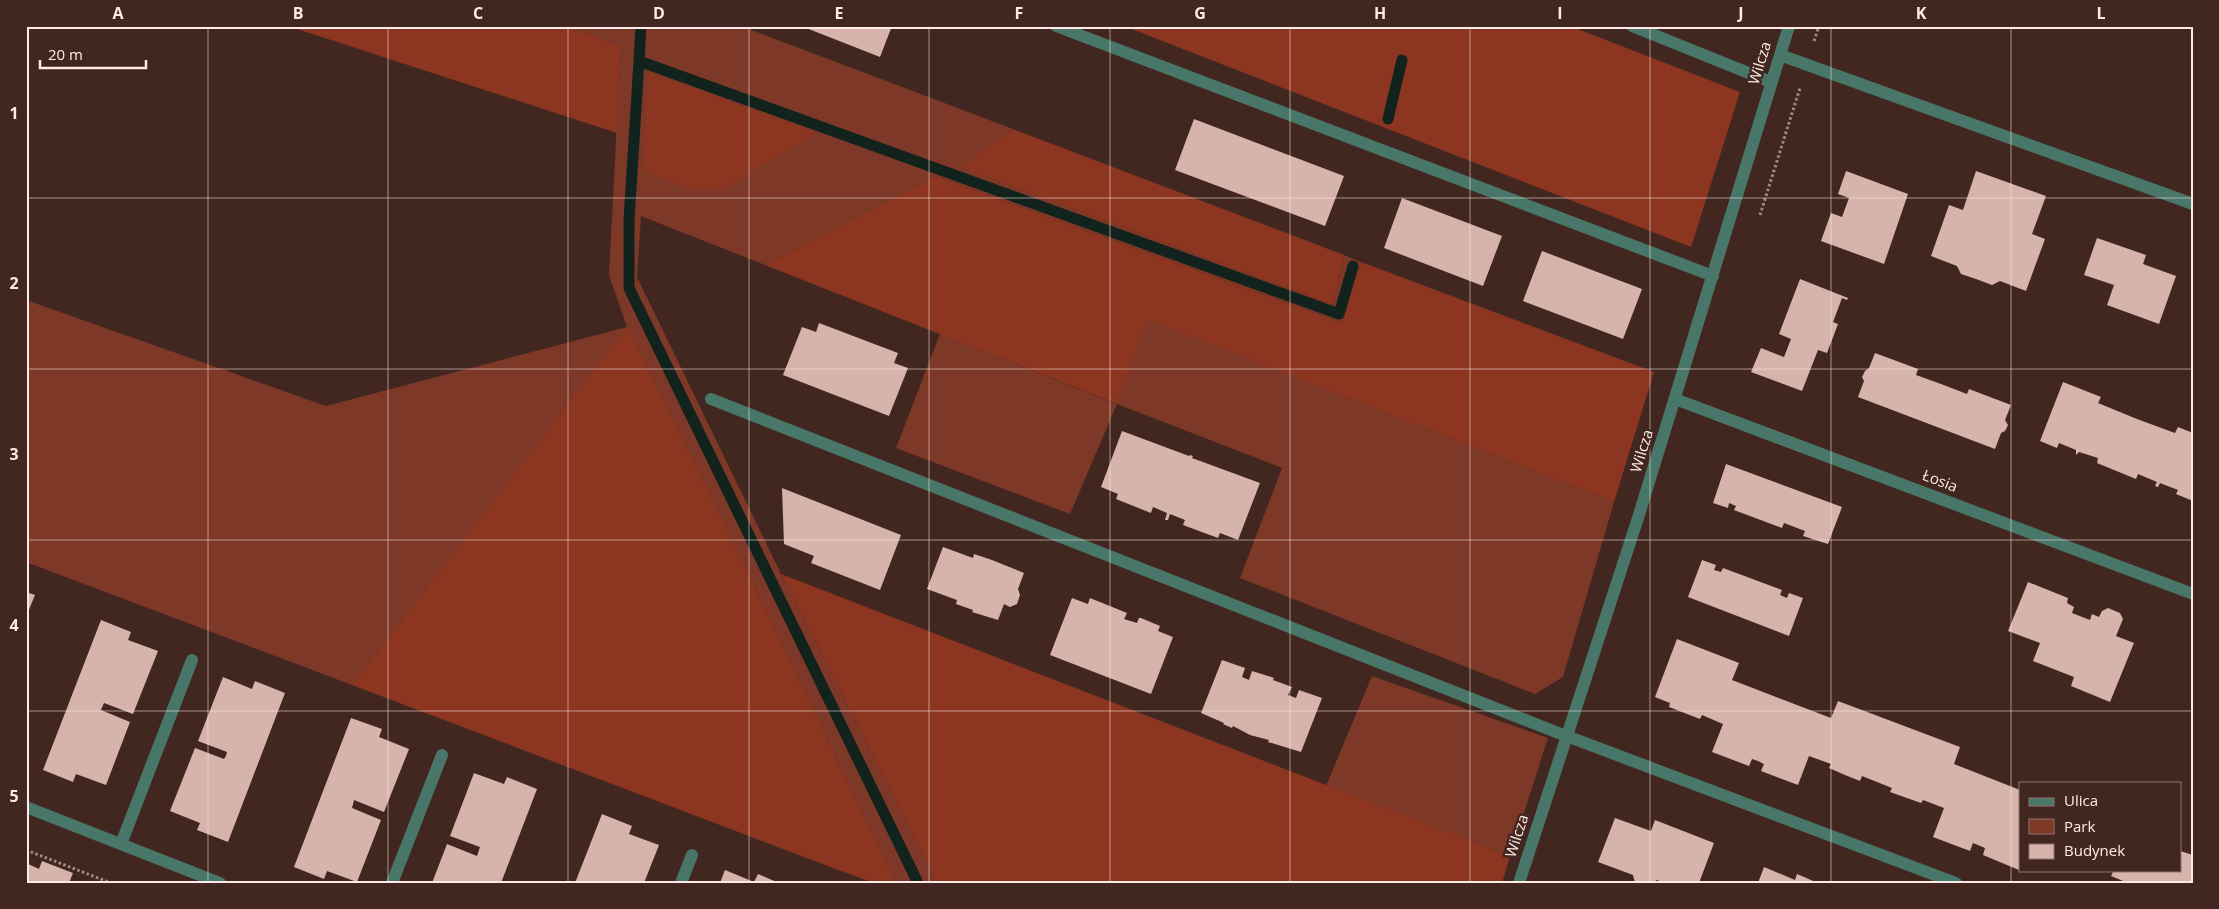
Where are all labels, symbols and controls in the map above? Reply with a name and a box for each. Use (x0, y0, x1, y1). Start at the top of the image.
text: A (112, 2, 124, 24)
text: B (293, 2, 303, 24)
text: C (473, 2, 483, 24)
text: D (653, 2, 665, 24)
text: E (835, 2, 844, 24)
text: F (1015, 2, 1023, 24)
text: G (1194, 2, 1206, 24)
text: H (1374, 2, 1386, 24)
text: I (1557, 2, 1563, 24)
text: J (1736, 2, 1744, 24)
text: K (1916, 2, 1927, 24)
text: L (2096, 2, 2106, 24)
scale bar (40, 38, 146, 70)
street label: Wilcza (1743, 39, 1775, 87)
text: 20 m (48, 44, 83, 64)
text: 1 (9, 102, 19, 124)
text: 2 (9, 272, 19, 294)
street label: Wilcza (1625, 427, 1657, 475)
text: 3 (9, 443, 19, 465)
street label: Łosia (1920, 464, 1961, 496)
text: 4 (9, 614, 19, 636)
legend (2019, 782, 2182, 872)
text: 5 (9, 785, 19, 807)
text: Ulica (2064, 790, 2098, 810)
street label: Wilcza (1500, 812, 1532, 860)
text: Park (2064, 816, 2095, 836)
text: Budynek (2064, 840, 2125, 860)

